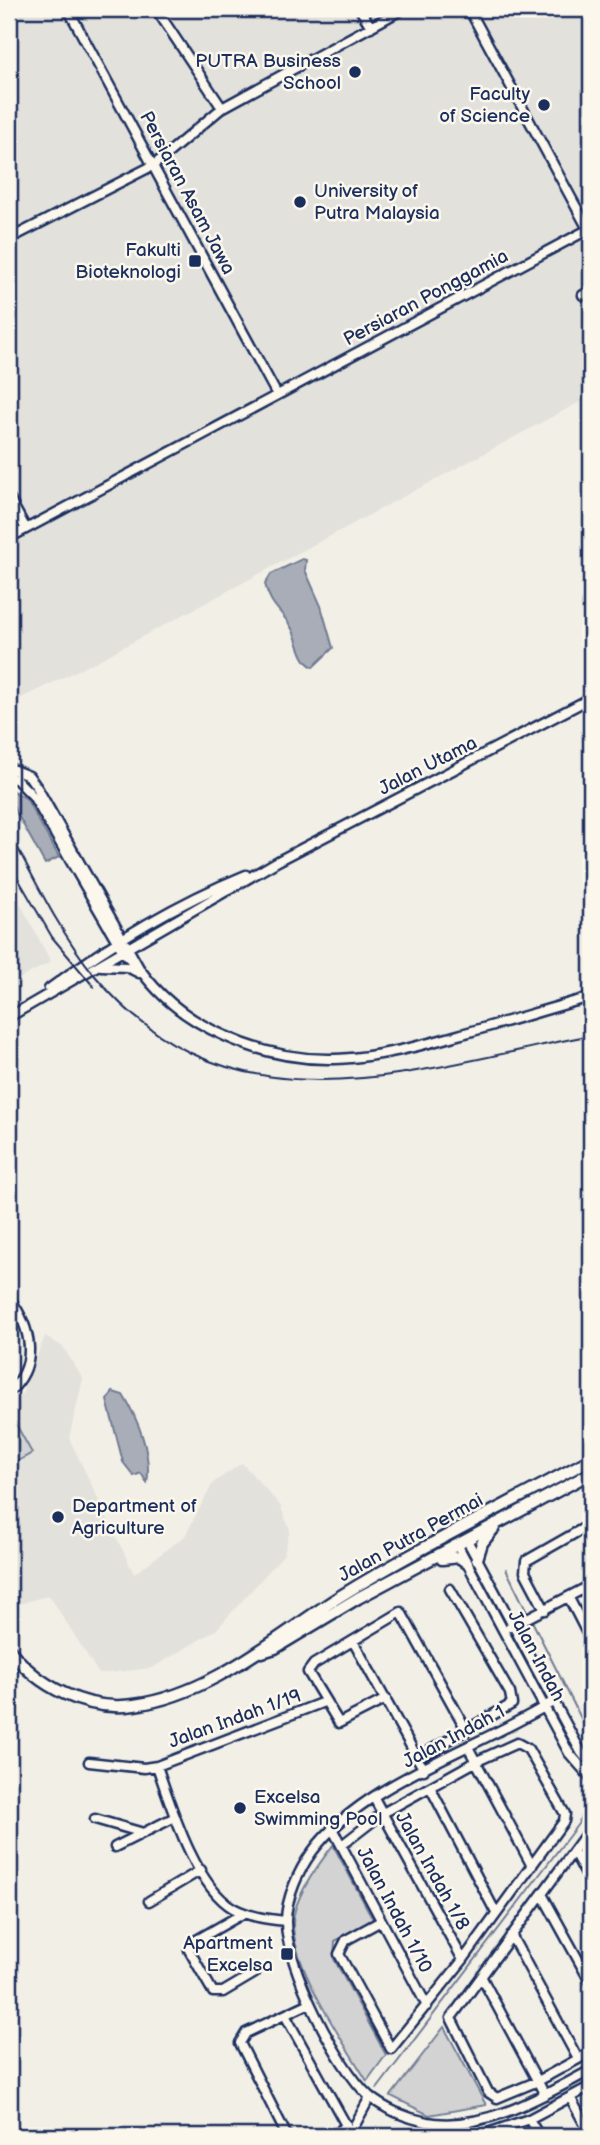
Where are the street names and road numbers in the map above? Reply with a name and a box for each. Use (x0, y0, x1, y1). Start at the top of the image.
street label: Persiaran Asam Jawa (134, 107, 240, 279)
street label: Persiaran Ponggamia (340, 245, 512, 351)
street label: Jalan Utama (375, 731, 481, 801)
street label: Jalan Putra Permai (335, 1489, 487, 1587)
street label: Jalan Indah (502, 1607, 570, 1705)
street label: Jalan Indah 1/19 (166, 1684, 304, 1754)
street label: Jalan Indah 1 (399, 1701, 509, 1773)
street label: Jalan Indah 1/8 (390, 1808, 474, 1934)
street label: Jalan Indah 1/10 (351, 1843, 437, 1977)

